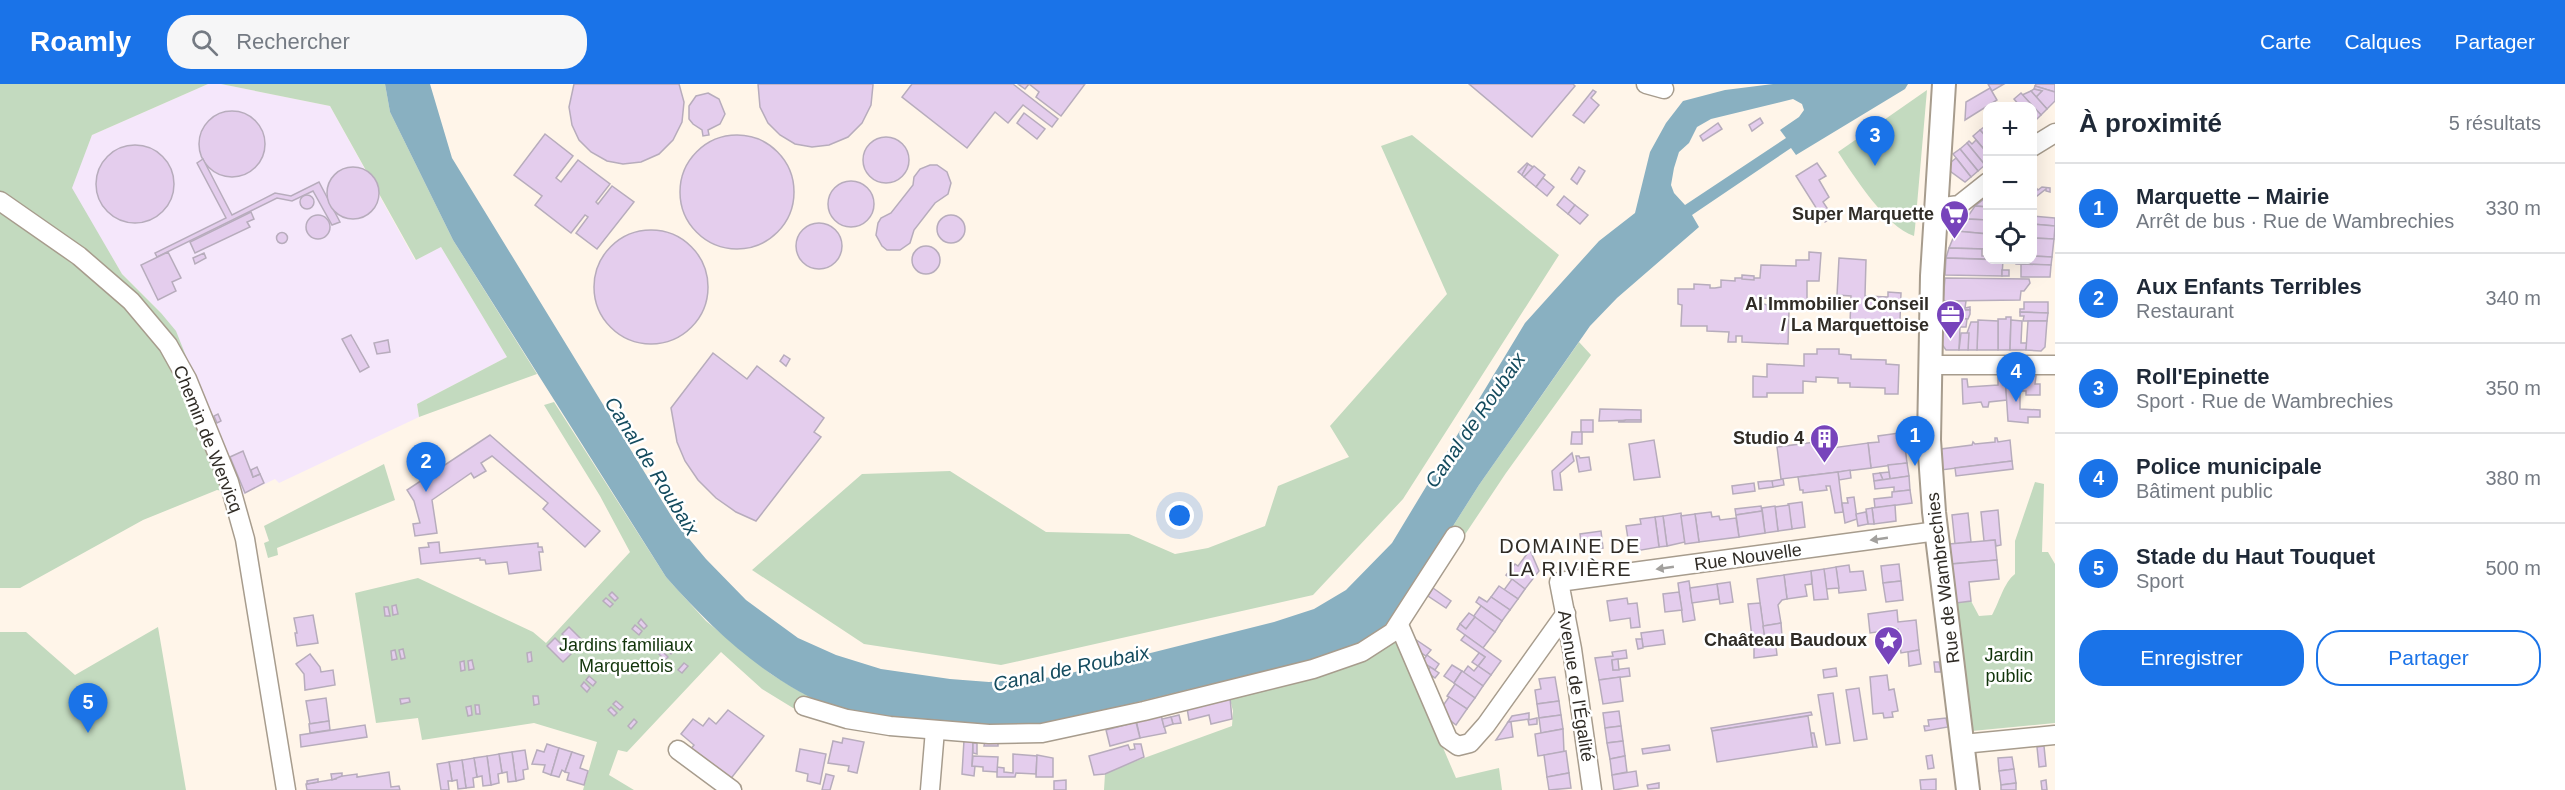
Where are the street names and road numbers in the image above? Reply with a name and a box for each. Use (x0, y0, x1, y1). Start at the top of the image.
street label: Chemin de Wervicq (169, 363, 247, 515)
street label: Rue de Wambrechies (1923, 491, 1963, 665)
street label: Rue Nouvelle (1693, 540, 1803, 574)
street label: Avenue de l'Égalité (1554, 609, 1598, 763)

